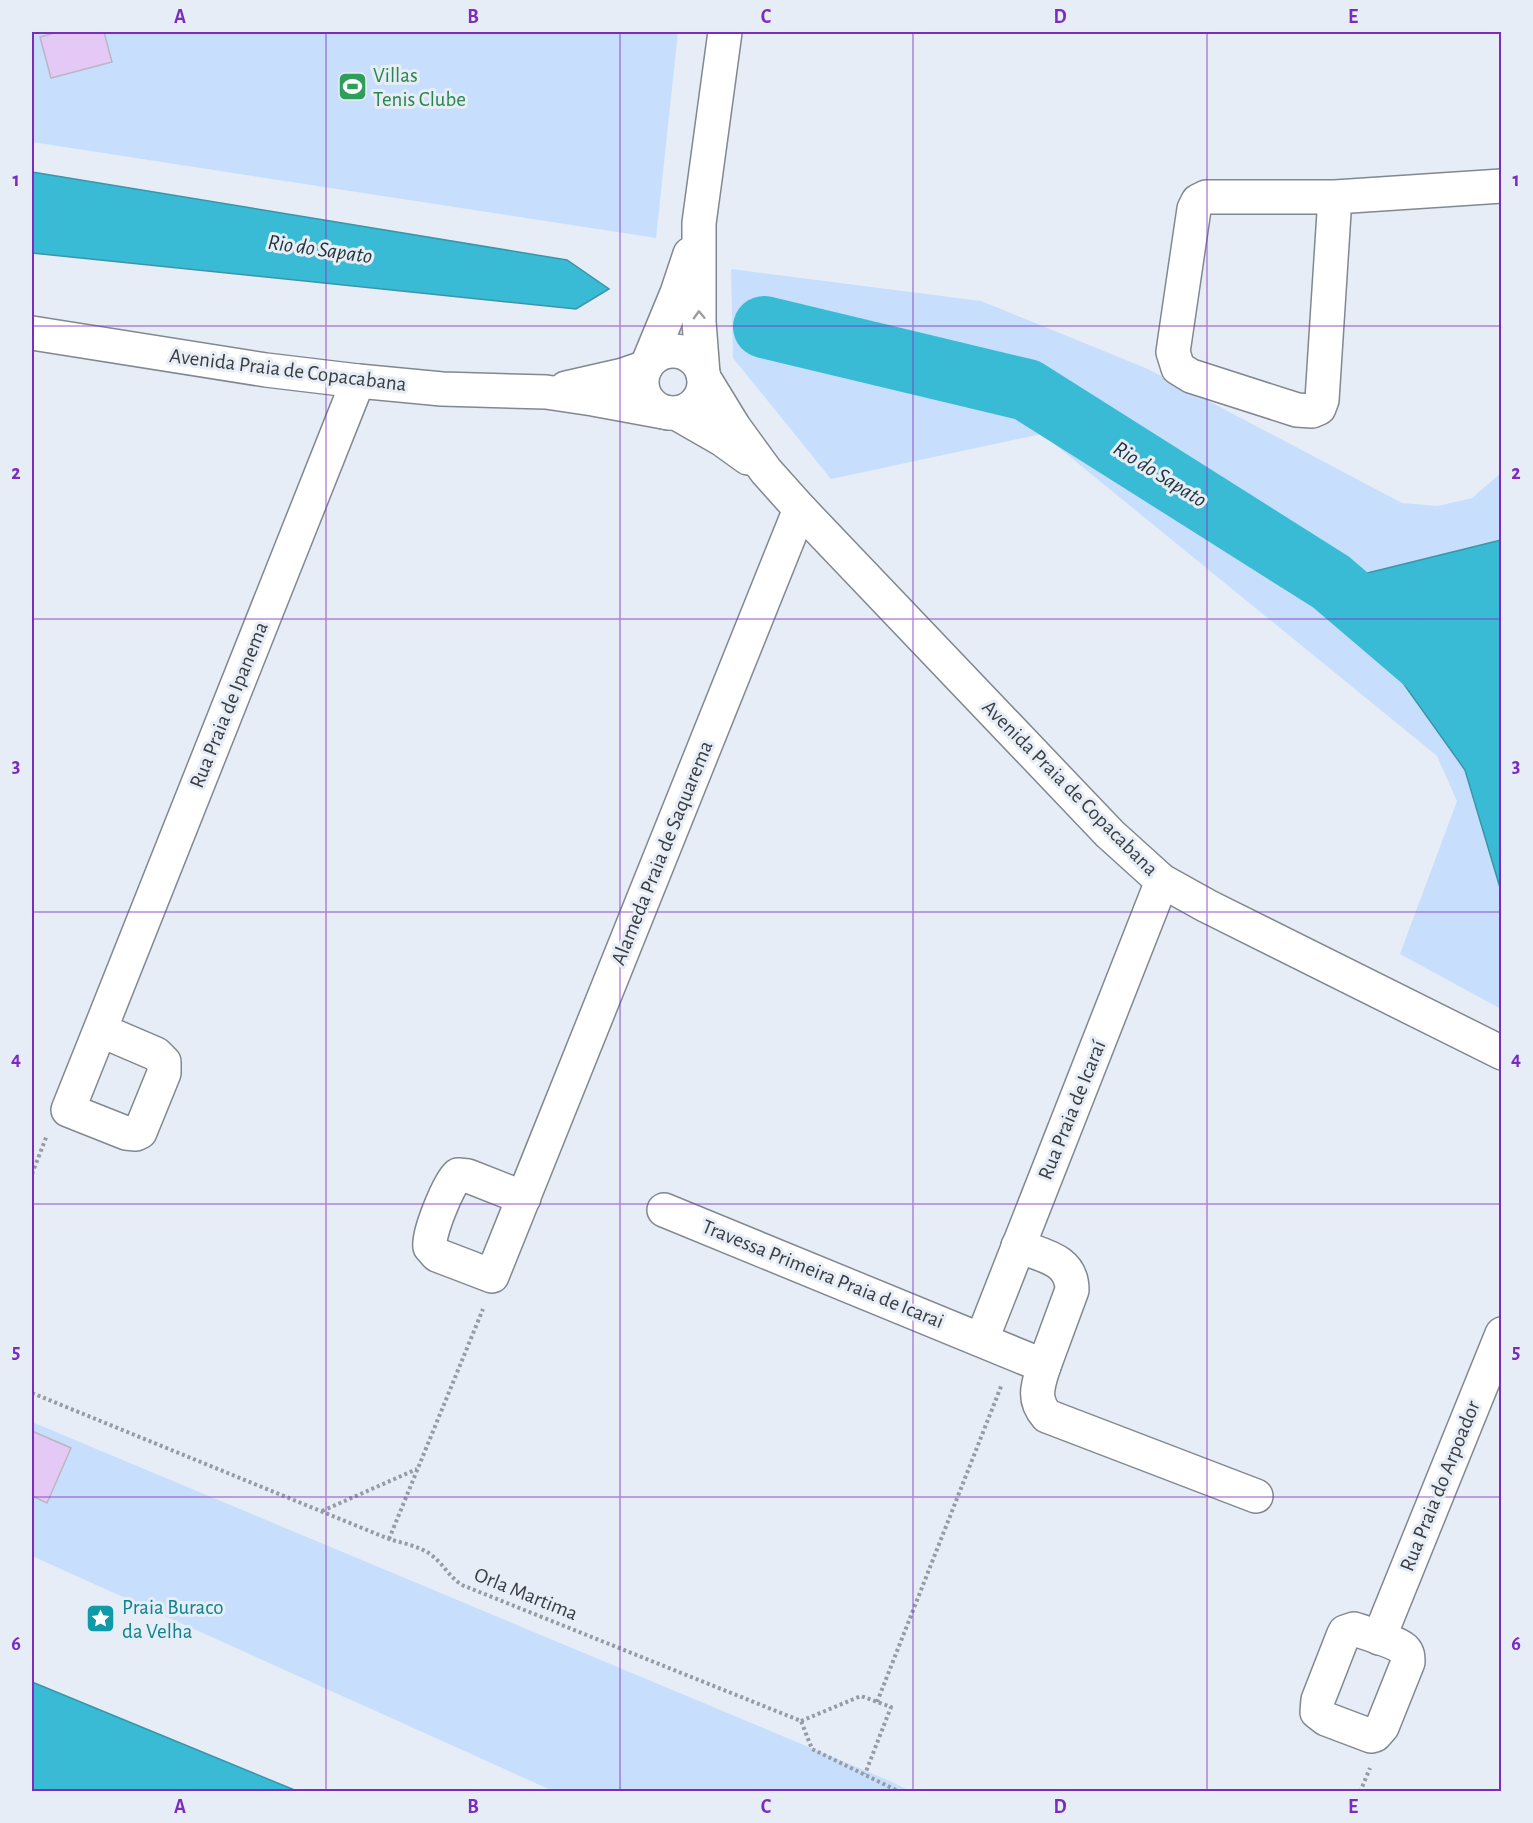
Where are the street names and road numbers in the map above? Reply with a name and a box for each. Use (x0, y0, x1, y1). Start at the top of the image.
street label: Avenida Praia de Copacabana (168, 345, 408, 395)
street label: Rua Praia de Ipanema (186, 619, 272, 791)
street label: Avenida Praia de Copacabana (978, 696, 1162, 880)
street label: Alameda Praia de Saquarema (607, 738, 717, 968)
street label: Rua Praia de Icaraí (1035, 1037, 1110, 1183)
street label: Travessa Primeira Praia de Icarai (699, 1216, 947, 1332)
street label: Rua Praia do Arpoador (1396, 1397, 1484, 1574)
street label: Orla Martima (471, 1564, 581, 1624)

